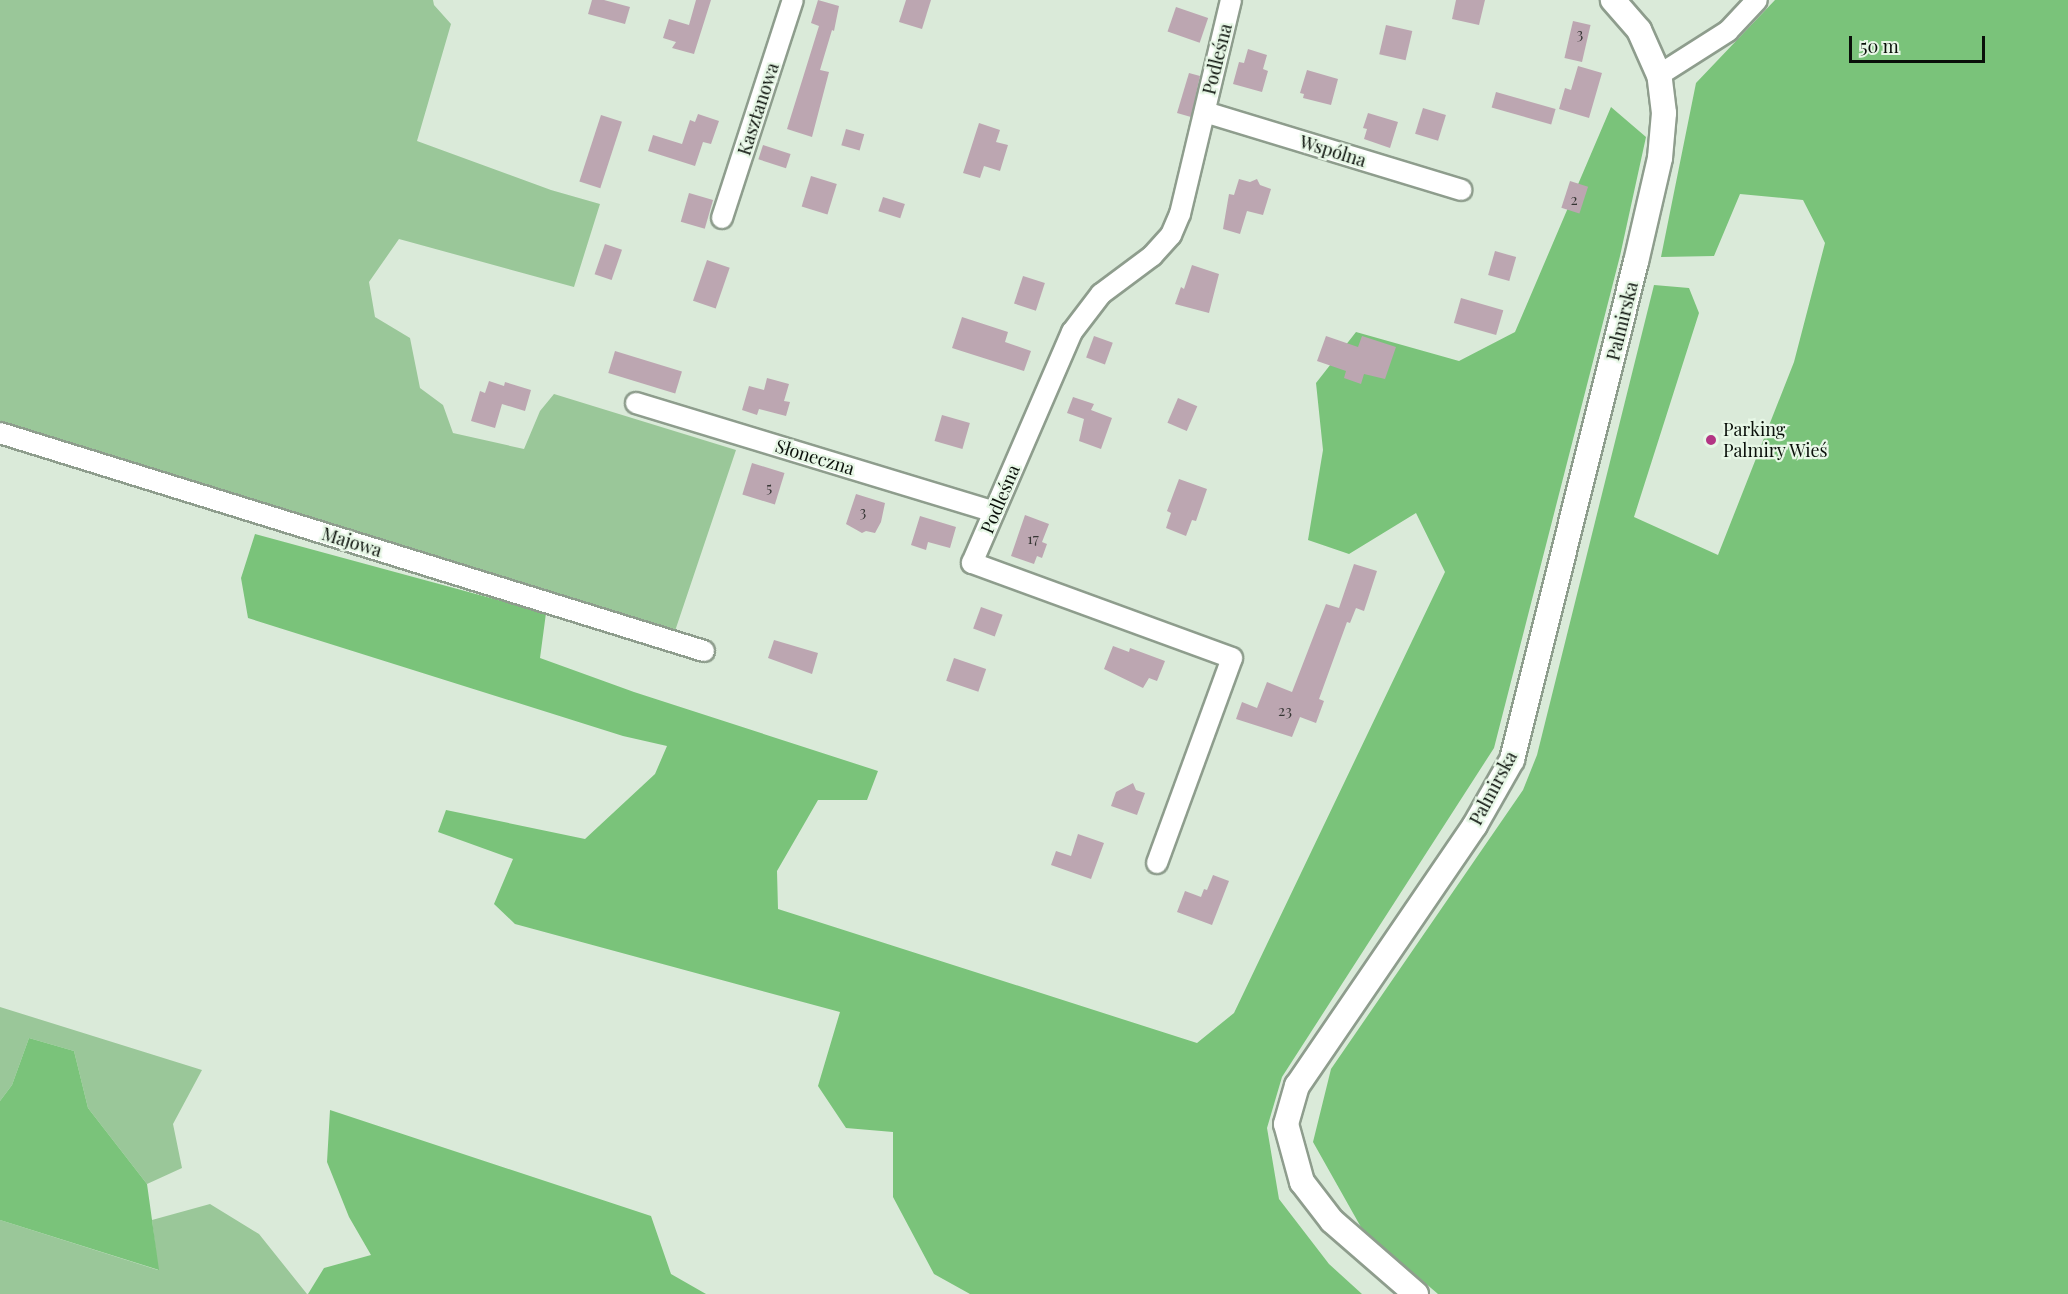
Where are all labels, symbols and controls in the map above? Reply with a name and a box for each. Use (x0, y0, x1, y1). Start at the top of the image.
street label: Podleśna (1198, 21, 1236, 97)
scale bar (1852, 24, 1988, 62)
house number: 3 (1577, 25, 1583, 43)
text: 50 m (1860, 34, 1899, 58)
street label: Kasztanowa (733, 60, 783, 158)
street label: Wspólna (1297, 131, 1369, 171)
house number: 2 (1570, 191, 1578, 209)
street label: Palmirska (1602, 279, 1642, 363)
place label: Parking Palmiry Wieś (1723, 419, 1829, 462)
marker: Parking Palmiry Wieś (1704, 433, 1718, 447)
street label: Słoneczna (773, 435, 857, 479)
street label: Podleśna (976, 461, 1024, 537)
house number: 5 (766, 479, 772, 497)
house number: 3 (860, 503, 866, 521)
street label: Majowa (319, 523, 385, 561)
house number: 17 (1027, 530, 1039, 548)
house number: 23 (1278, 702, 1292, 720)
street label: Palmirska (1465, 747, 1521, 829)

